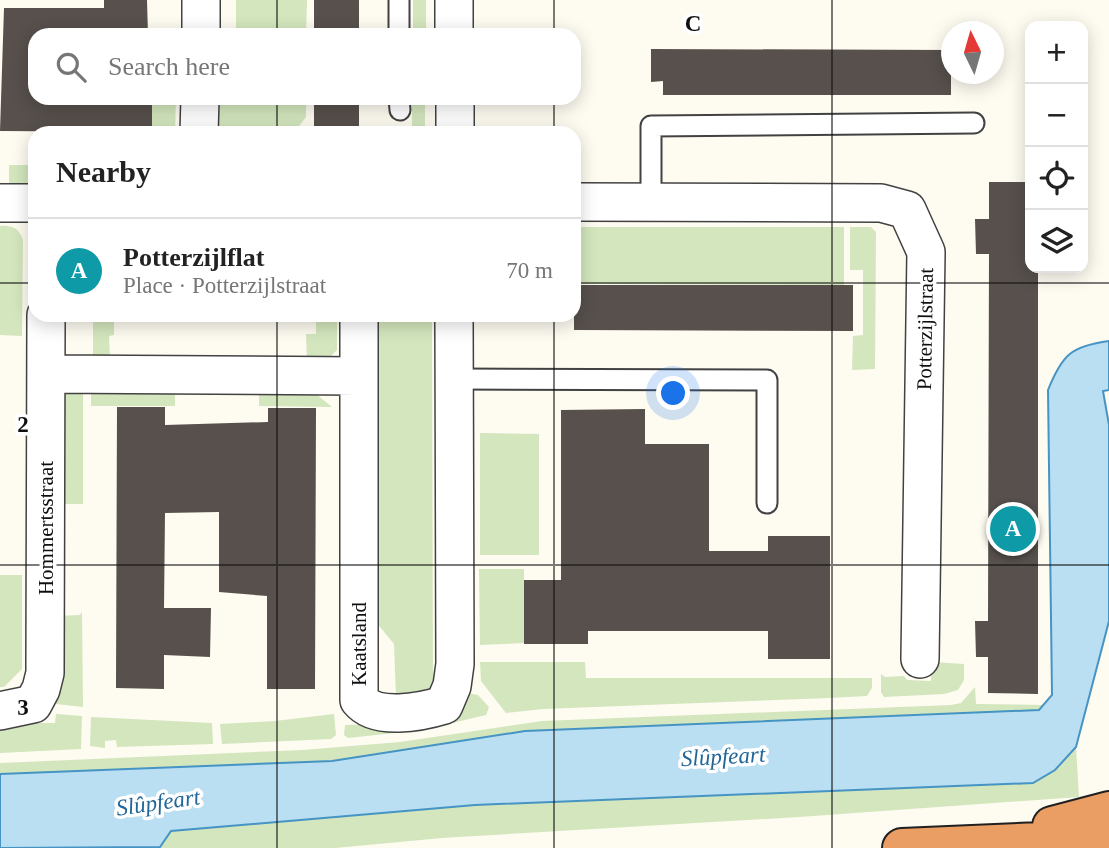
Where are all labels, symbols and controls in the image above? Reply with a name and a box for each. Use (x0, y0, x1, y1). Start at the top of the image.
text: C (685, 11, 701, 36)
north arrow (941, 21, 1004, 84)
map controls (1025, 21, 1088, 273)
button: + (1025, 21, 1088, 84)
search box (28, 28, 581, 105)
icon: search (52, 48, 90, 86)
text: Search here (108, 52, 230, 81)
button: − (1025, 84, 1088, 147)
button: locate (1025, 147, 1088, 210)
text: Nearby (56, 155, 151, 188)
button: layers (1025, 210, 1088, 273)
text: Potterzijlflat (123, 243, 264, 272)
text: A (71, 258, 87, 283)
text: 70 m (506, 258, 553, 283)
street label: Potterzijlstraat (912, 267, 938, 390)
text: Place · Potterzijlstraat (123, 273, 326, 298)
your location (656, 376, 690, 410)
text: 2 (17, 412, 29, 437)
street label: Hommertsstraat (34, 461, 58, 595)
pin: A (990, 503, 1036, 555)
street label: Kaatsland (347, 602, 371, 686)
text: 3 (17, 695, 29, 720)
water label: Slûpfeart (680, 742, 766, 771)
water label: Slûpfeart (115, 784, 202, 821)

